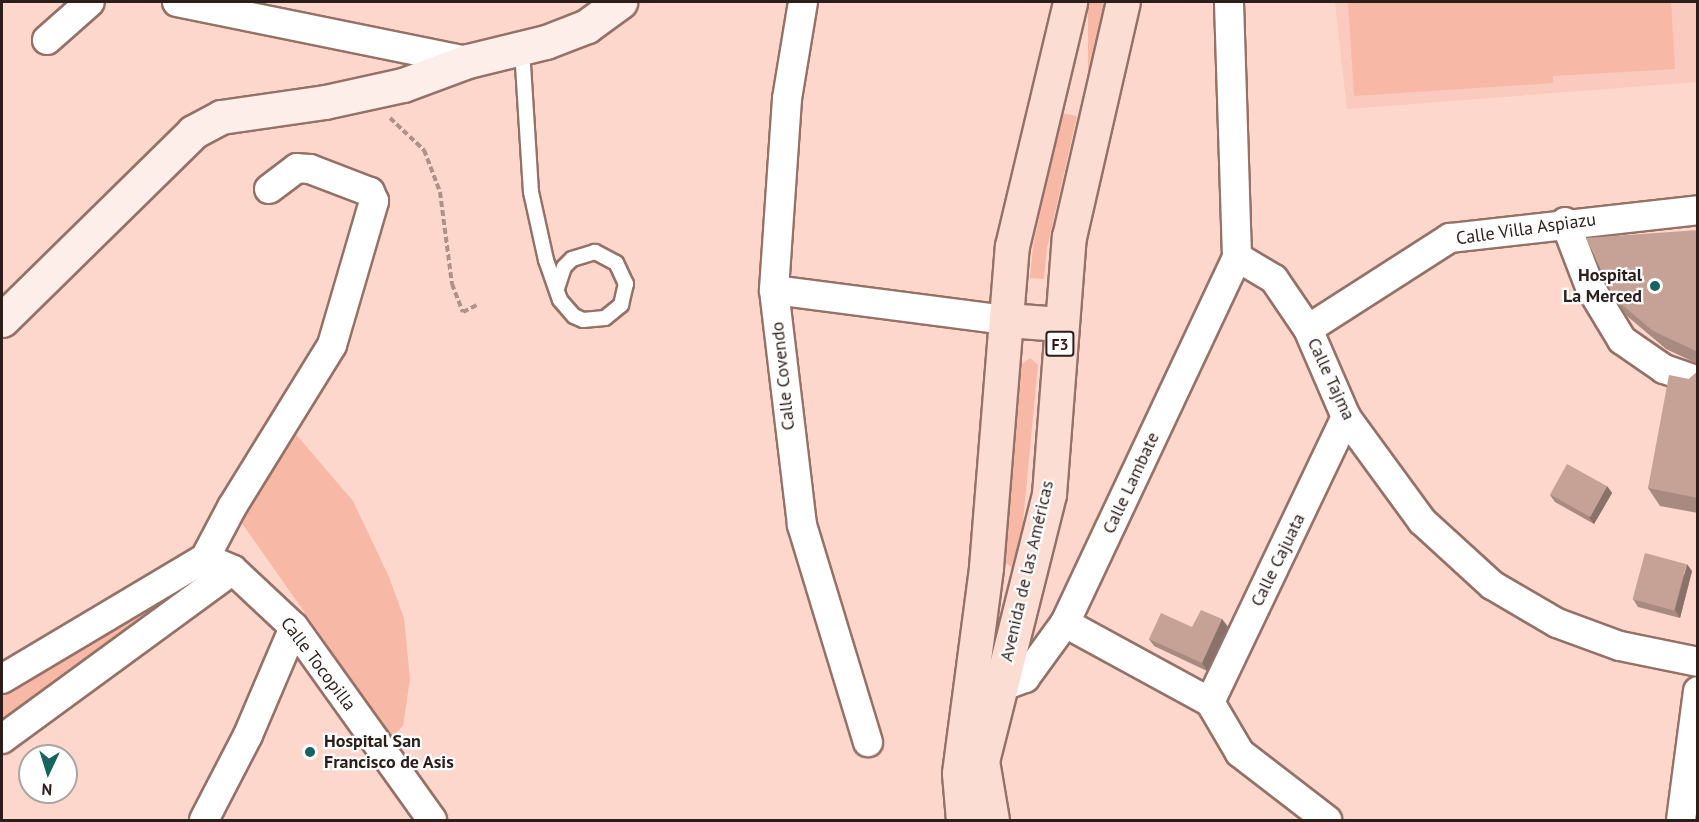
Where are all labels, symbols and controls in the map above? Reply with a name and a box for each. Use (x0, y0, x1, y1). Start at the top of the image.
street label: Calle Villa Aspiazu (1454, 208, 1598, 250)
place label: Hospital La Merced (1563, 265, 1642, 308)
marker: Hospital La Merced (1646, 277, 1664, 295)
street label: Calle Covendo (767, 321, 799, 431)
road number: F3 (1045, 331, 1075, 357)
street label: Calle Tajma (1302, 334, 1360, 424)
street label: Calle Lambate (1098, 429, 1164, 537)
street label: Avenida de las Américas (996, 478, 1058, 664)
street label: Calle Cajuata (1246, 510, 1310, 610)
street label: Calle Tocopilla (276, 613, 360, 715)
place label: Hospital San Francisco de Asis (324, 731, 454, 774)
marker: Hospital San Francisco de Asis (301, 743, 319, 761)
north arrow (18, 744, 78, 804)
text: N (41, 780, 53, 800)

